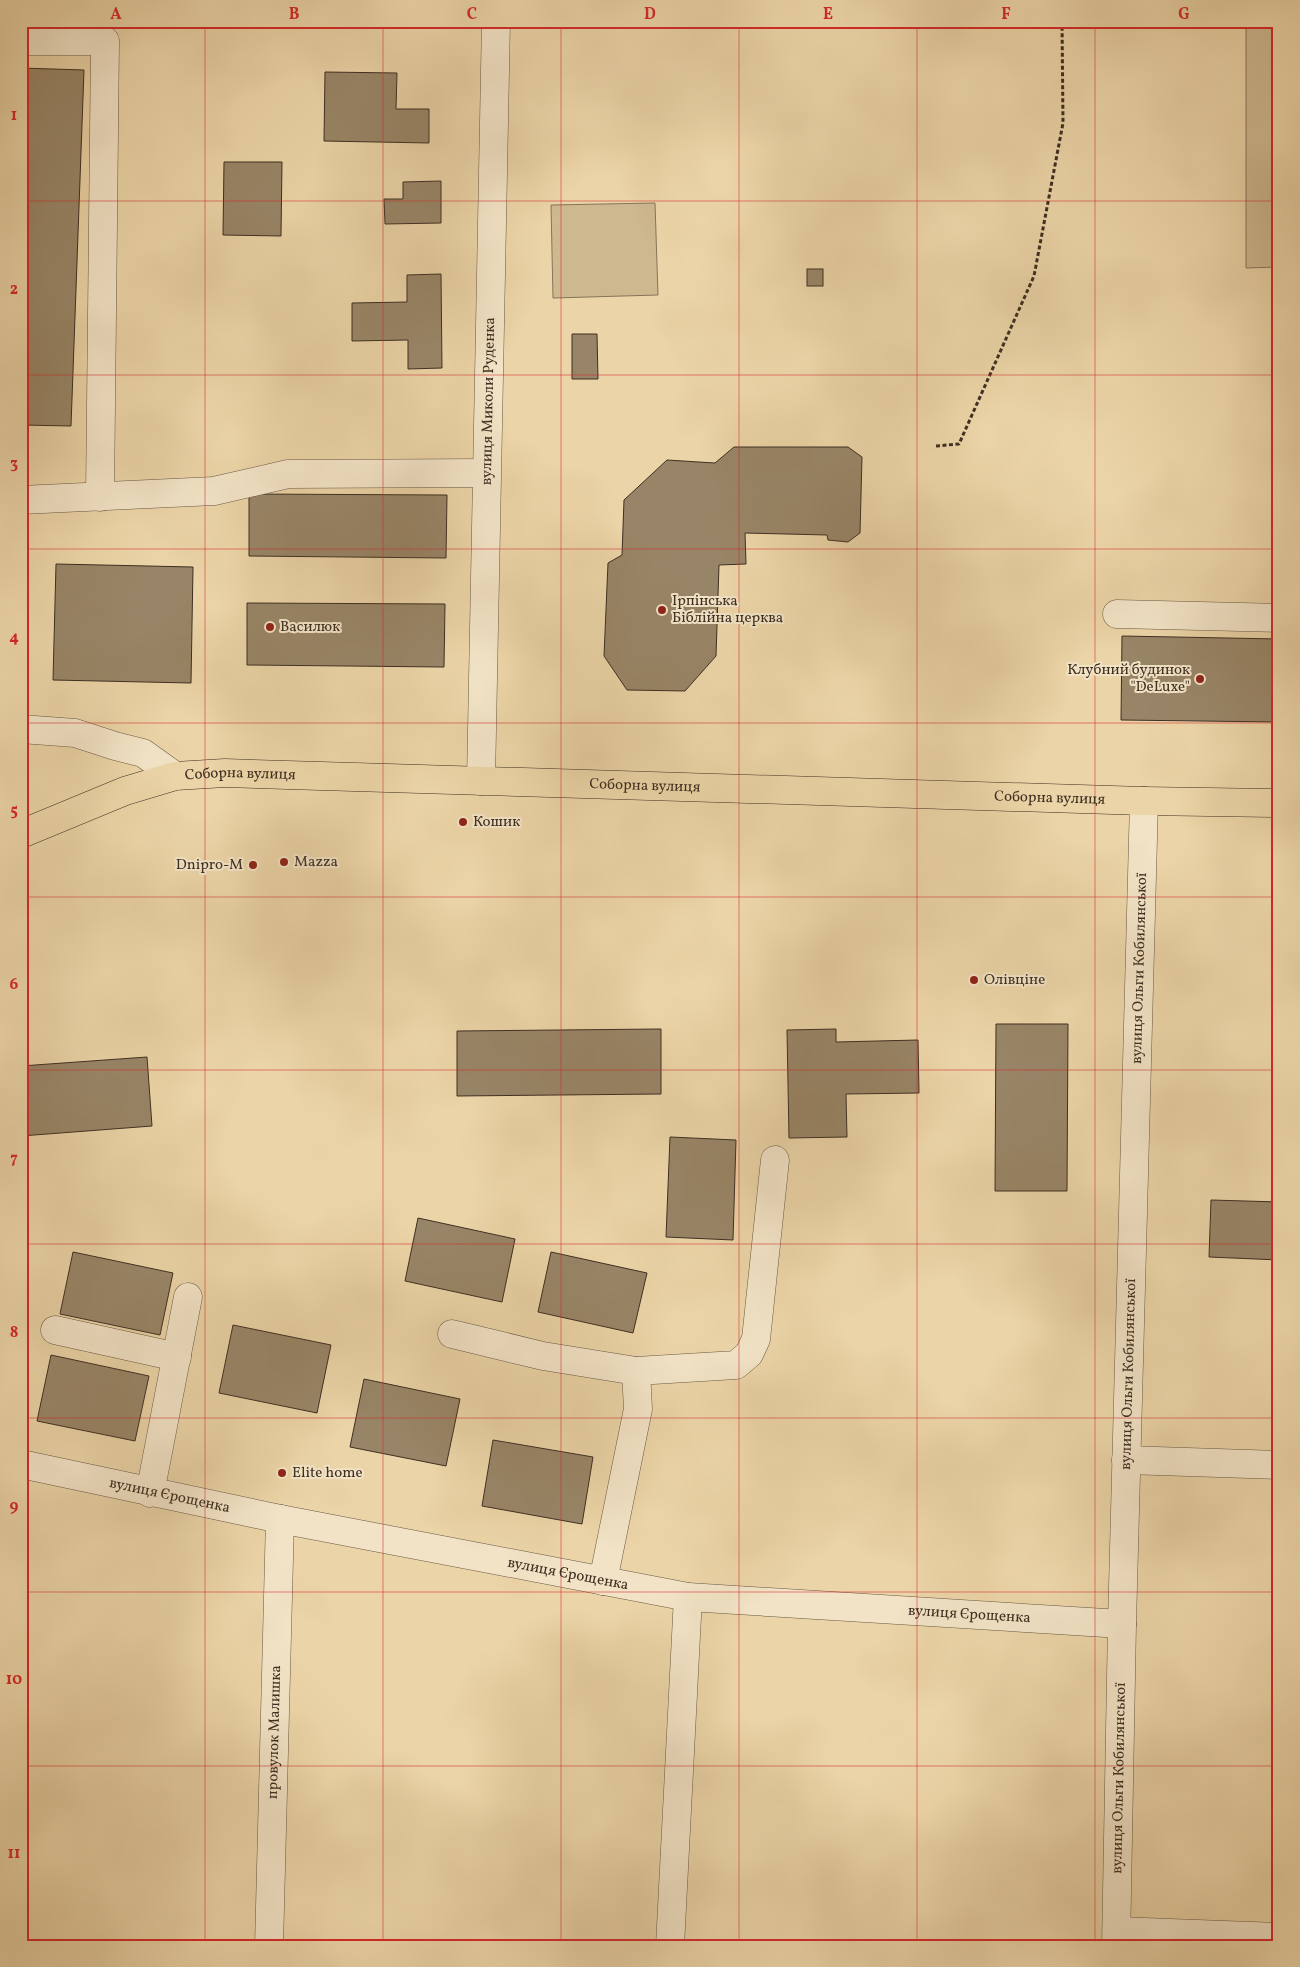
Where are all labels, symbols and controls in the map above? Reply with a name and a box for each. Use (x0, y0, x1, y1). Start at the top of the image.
text: A (110, 4, 122, 26)
text: B (289, 4, 300, 26)
text: C (467, 4, 477, 26)
text: D (644, 4, 656, 26)
text: E (823, 4, 833, 26)
text: F (1001, 4, 1011, 26)
text: G (1178, 4, 1190, 26)
text: 1 (11, 105, 17, 127)
text: 2 (10, 279, 18, 301)
street label: вулиця Миколи Руденка (476, 317, 501, 485)
text: 3 (10, 453, 18, 475)
place label: Ірпінська Біблійна церква (672, 591, 783, 629)
marker: Ірпінська Біблійна церква (656, 604, 668, 616)
place label: Василюк (280, 617, 340, 638)
marker: Василюк (264, 621, 276, 633)
text: 4 (9, 627, 19, 649)
place label: Клубний будинок "DeLuxe" (1067, 660, 1190, 698)
marker: Клубний будинок "DeLuxe" (1194, 673, 1206, 685)
street label: Соборна вулиця (184, 762, 296, 786)
street label: Соборна вулиця (589, 774, 701, 798)
street label: Соборна вулиця (994, 786, 1106, 810)
text: 5 (10, 800, 18, 822)
place label: Кошик (473, 812, 520, 833)
marker: Кошик (457, 816, 469, 828)
place label: Mazza (294, 852, 338, 873)
place label: Dnipro-M (176, 855, 243, 876)
marker: Mazza (278, 856, 290, 868)
marker: Dnipro-M (247, 859, 259, 871)
street label: вулиця Ольги Кобилянської (1126, 872, 1153, 1064)
place label: Олівціне (984, 970, 1045, 991)
text: 6 (10, 974, 19, 996)
marker: Олівціне (968, 974, 980, 986)
text: 7 (10, 1148, 18, 1170)
street label: вулиця Ольги Кобилянської (1116, 1278, 1142, 1470)
text: 8 (10, 1322, 18, 1344)
place label: Elite home (292, 1463, 363, 1484)
marker: Elite home (276, 1467, 288, 1479)
street label: вулиця Єрощенка (107, 1473, 232, 1519)
text: 9 (10, 1496, 19, 1518)
street label: вулиця Єрощенка (506, 1552, 630, 1596)
street label: вулиця Єрощенка (907, 1600, 1031, 1629)
street label: провулок Малишка (262, 1665, 287, 1799)
text: 10 (6, 1669, 22, 1691)
street label: вулиця Ольги Кобилянської (1107, 1682, 1131, 1874)
text: 11 (8, 1843, 20, 1865)

